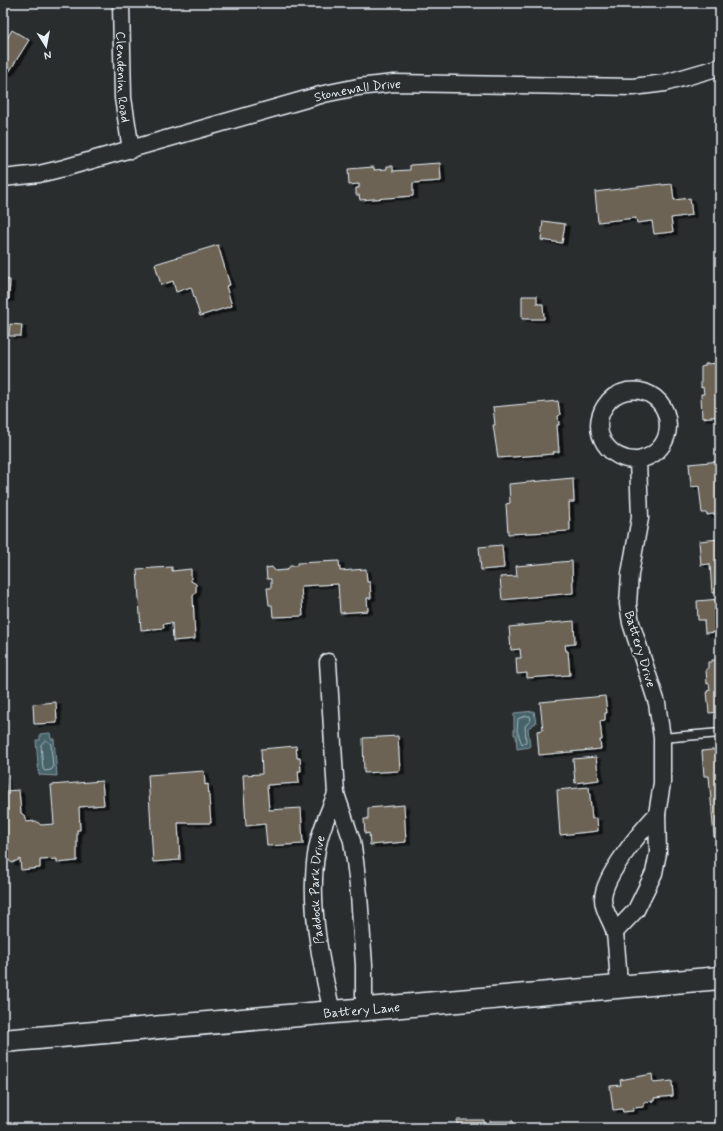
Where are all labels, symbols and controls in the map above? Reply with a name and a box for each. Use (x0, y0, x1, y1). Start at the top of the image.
north arrow (26, 26, 66, 66)
street label: Clendenin Road (112, 31, 134, 124)
text: N (43, 47, 53, 62)
street label: Stonewall Drive (312, 76, 401, 106)
street label: Battery Drive (620, 609, 659, 690)
street label: Paddock Park Drive (307, 833, 330, 945)
street label: Battery Lane (323, 999, 401, 1023)

